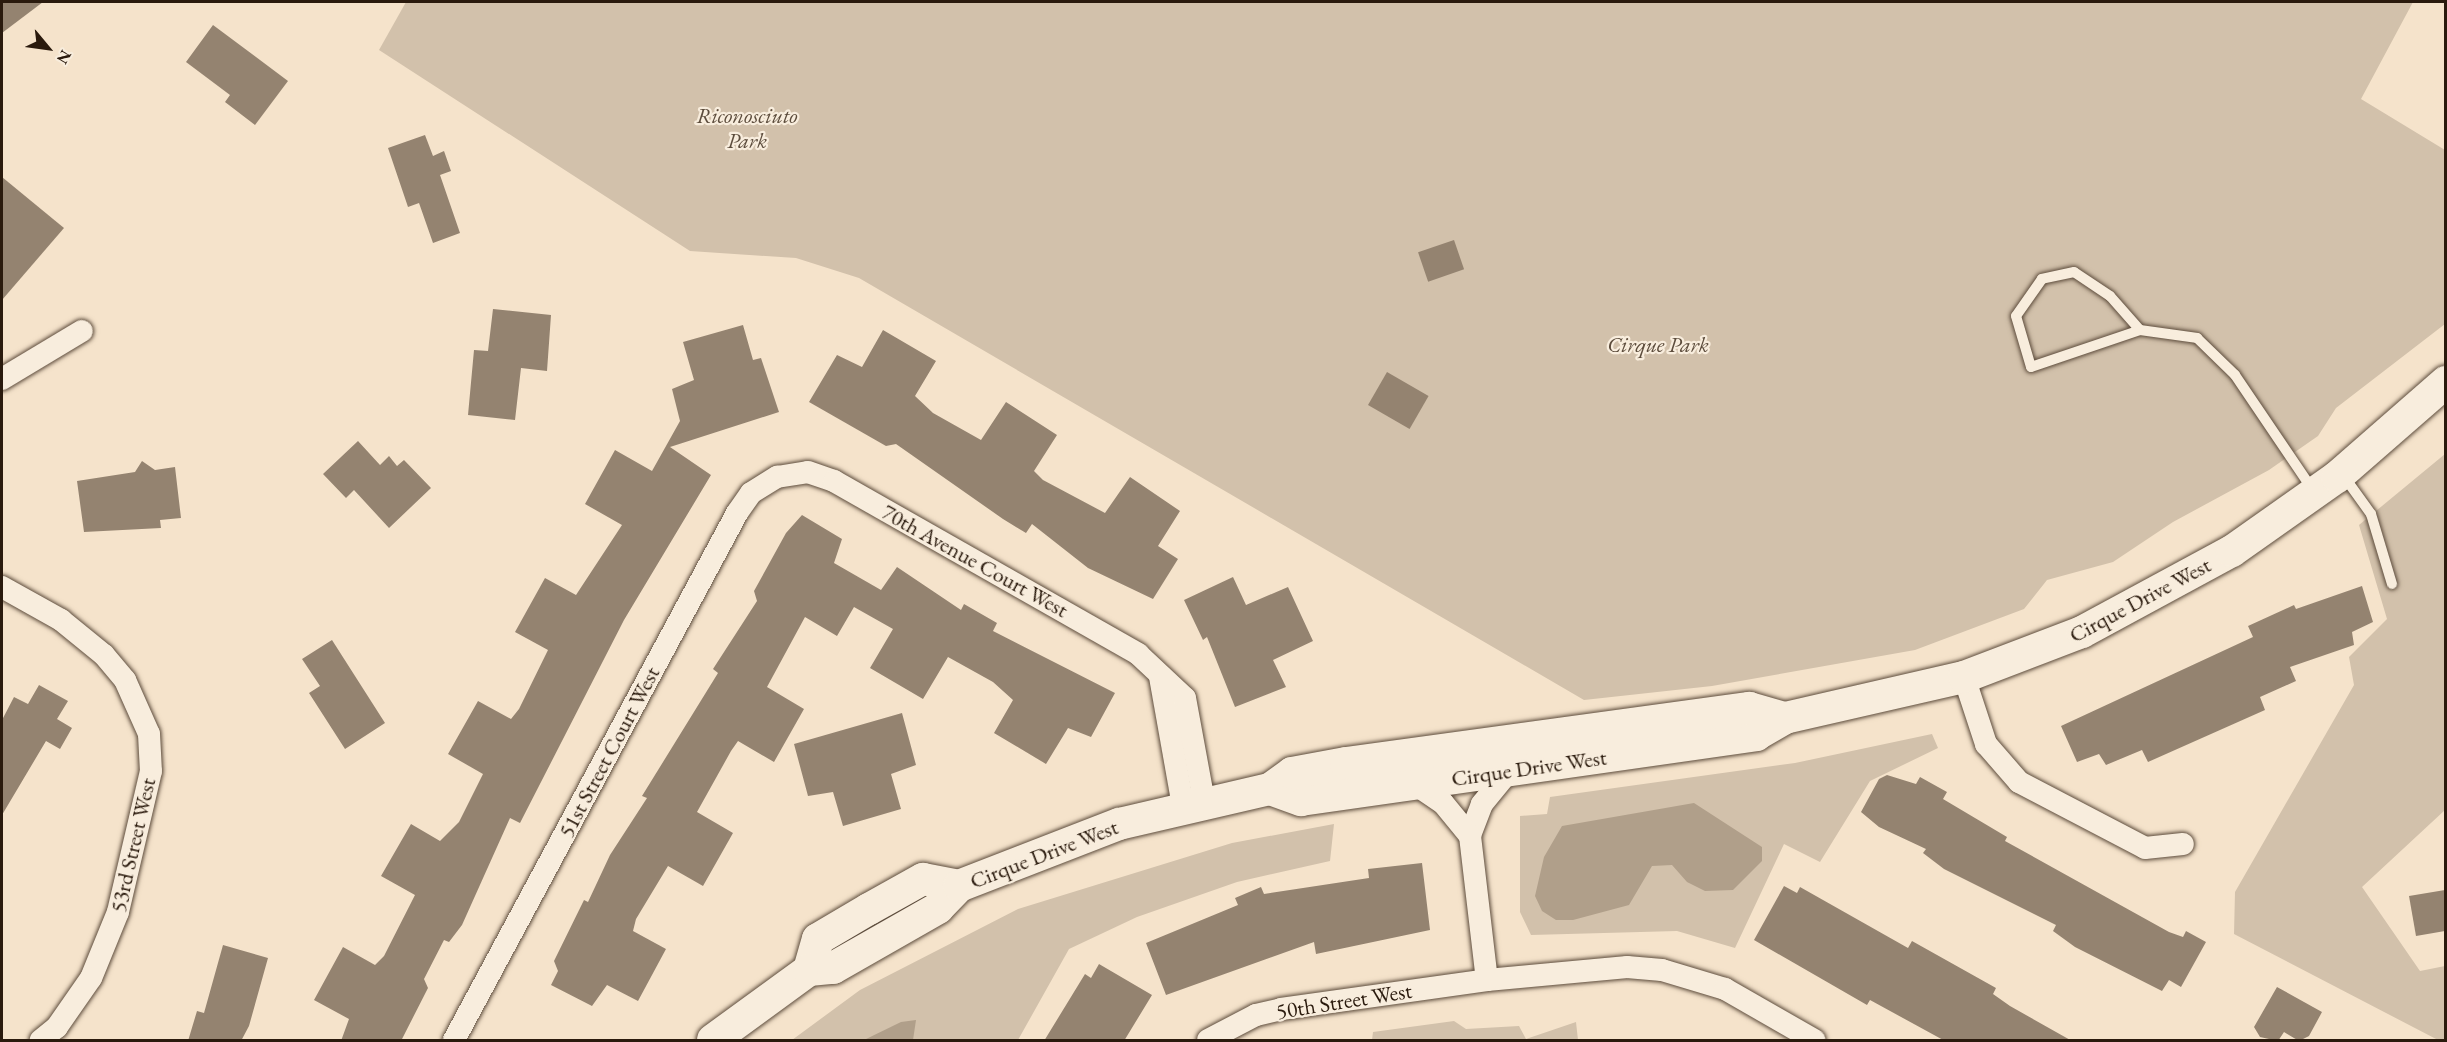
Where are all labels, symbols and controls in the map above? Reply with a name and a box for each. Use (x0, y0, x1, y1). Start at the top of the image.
north arrow (18, 18, 78, 78)
text: N (52, 46, 77, 68)
park label: Riconosciuto Park (696, 102, 798, 154)
park label: Cirque Park (1607, 332, 1709, 358)
street label: 70th Avenue Court West (877, 499, 1073, 623)
street label: Cirque Drive West (2065, 552, 2215, 648)
street label: 51st Street Court West (553, 662, 665, 842)
street label: Cirque Drive West (1450, 744, 1608, 792)
street label: 53rd Street West (105, 775, 161, 915)
street label: Cirque Drive West (966, 814, 1122, 894)
street label: 50th Street West (1274, 977, 1414, 1025)

